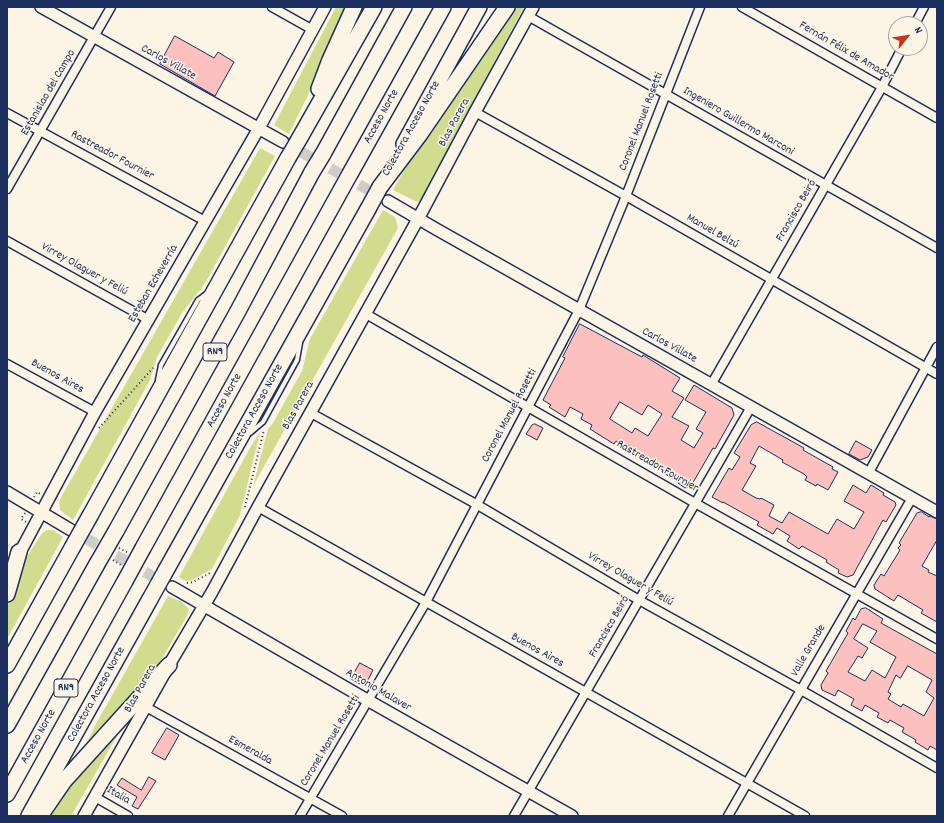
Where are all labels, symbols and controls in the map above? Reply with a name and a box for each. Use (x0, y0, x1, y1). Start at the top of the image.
north arrow (888, 16, 928, 56)
street label: Fernán Félix de Amador (796, 19, 896, 85)
text: N (909, 24, 926, 37)
street label: Carlos Villate (138, 42, 198, 84)
street label: Estanislao del Campo (18, 47, 80, 139)
street label: Coronel Manuel Rosetti (617, 71, 667, 173)
street label: Colectora Acceso Norte (380, 79, 444, 179)
street label: Ingeniero Guillermo Marconi (680, 84, 796, 160)
street label: Acceso Norte (361, 87, 403, 147)
street label: Blas Parera (436, 96, 474, 150)
street label: Rastreador Fournier (68, 128, 156, 184)
street label: Francisco Beiró (774, 178, 820, 244)
street label: Manuel Belzú (683, 211, 741, 253)
street label: Virrey Olaguer y Feliú (38, 240, 130, 300)
street label: Esteban Echeverría (126, 243, 182, 325)
street label: Carlos Villate (639, 325, 699, 367)
road number: RN9 (203, 343, 227, 361)
street label: Buenos Aires (28, 357, 86, 397)
street label: Colectora Acceso Norte (223, 362, 287, 462)
street label: Coronel Manuel Rosetti (479, 367, 541, 465)
street label: Acceso Norte (204, 371, 246, 431)
street label: Blas Parera (280, 379, 318, 433)
street label: Rastreador Fournier (613, 438, 701, 496)
street label: Virrey Olaguer y Feliú (585, 550, 675, 610)
street label: Francisco Beiró (587, 594, 633, 660)
street label: Valle Grande (788, 622, 830, 680)
street label: Buenos Aires (508, 631, 566, 671)
street label: Colectora Acceso Norte (65, 645, 129, 745)
street label: Blas Parera (122, 662, 160, 716)
street label: Antonio Malaver (343, 666, 413, 716)
road number: RN9 (54, 679, 78, 697)
street label: Coronel Manuel Rosetti (298, 693, 364, 789)
street label: Acceso Norte (18, 707, 60, 767)
street label: Esmeralda (225, 733, 275, 769)
street label: Italia (104, 784, 132, 808)

